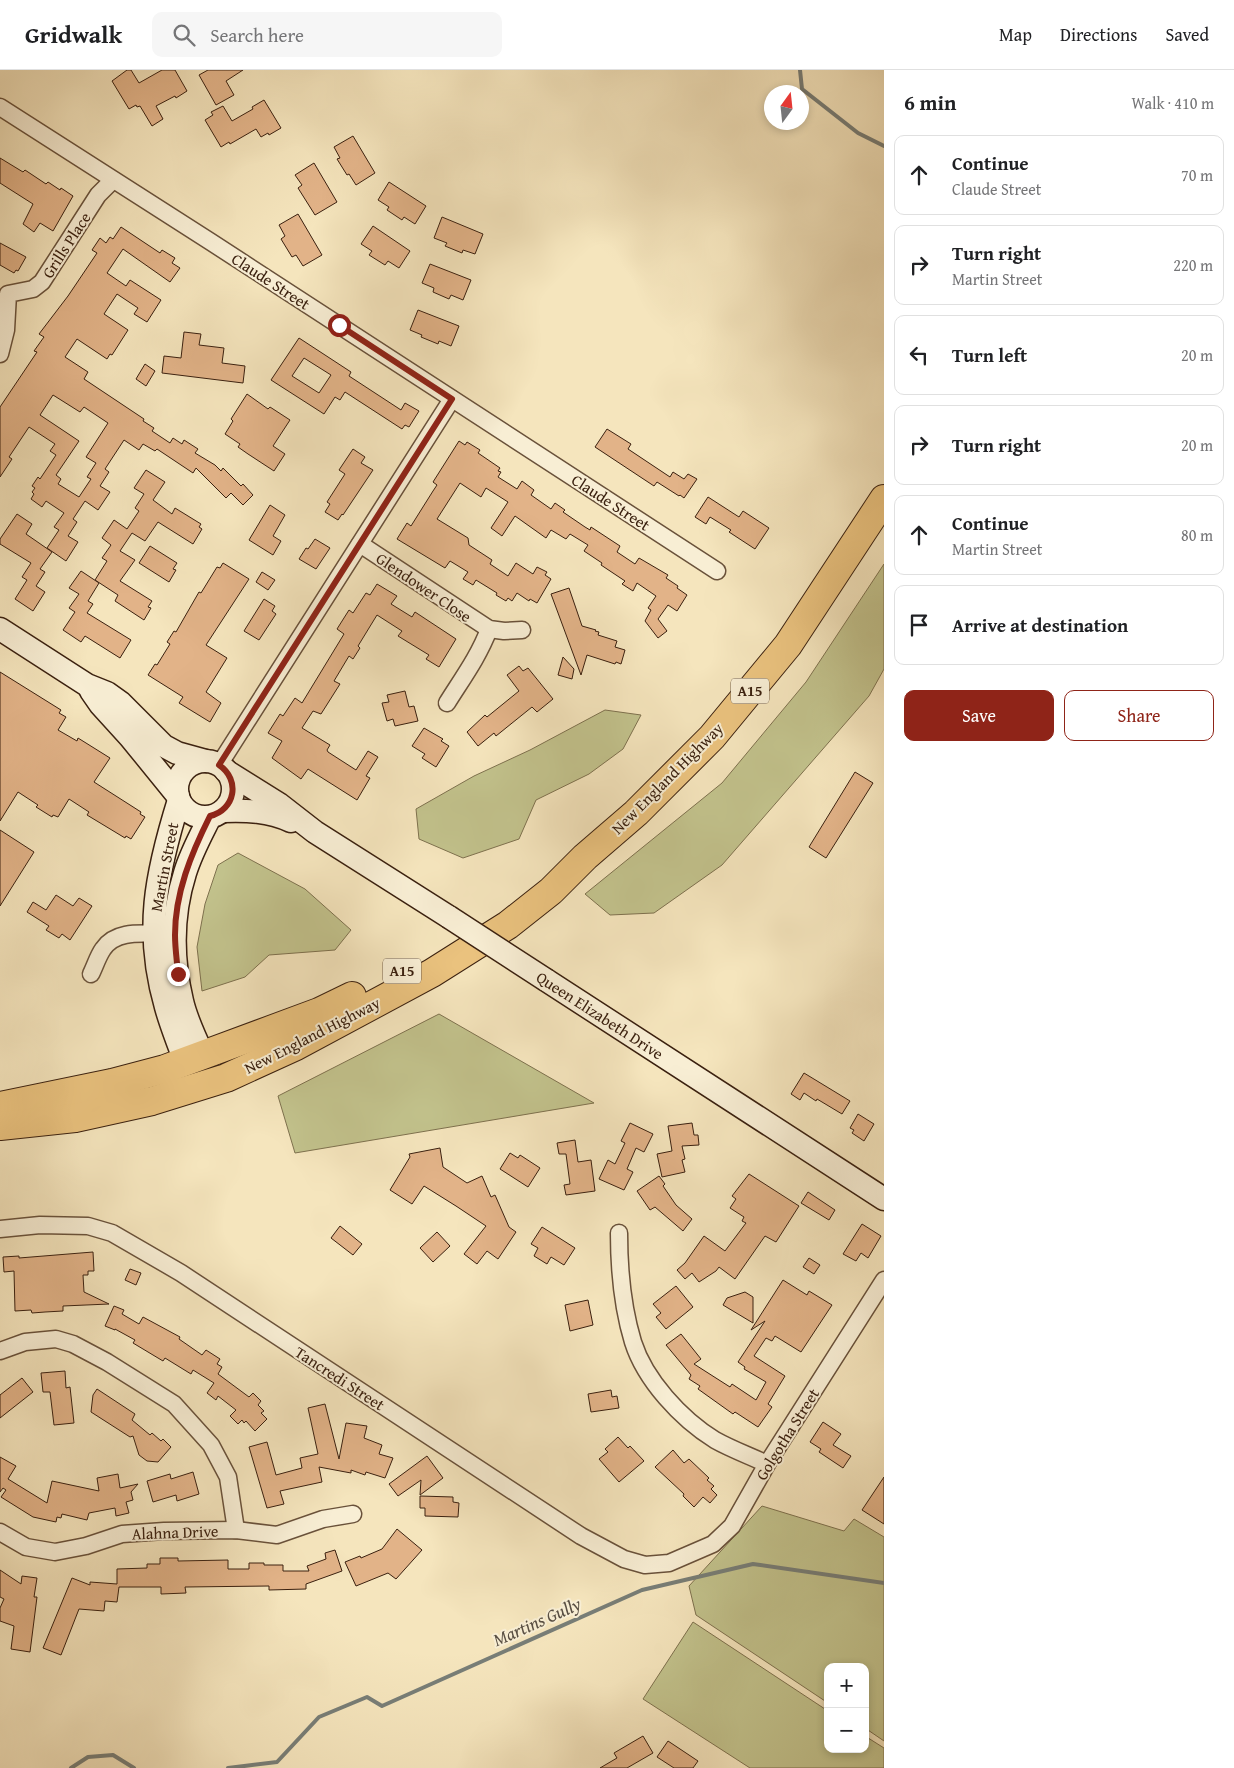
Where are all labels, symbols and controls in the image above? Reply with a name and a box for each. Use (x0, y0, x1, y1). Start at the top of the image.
search box (152, 12, 502, 57)
text: Gridwalk (25, 17, 122, 52)
icon: search (170, 21, 198, 49)
text: Search here (210, 21, 304, 49)
text: Map (999, 21, 1032, 48)
text: Directions (1060, 21, 1137, 48)
text: Saved (1165, 21, 1209, 48)
north arrow (764, 85, 809, 130)
text: 6 min (904, 87, 956, 118)
text: Walk · 410 m (1131, 91, 1214, 115)
text: Continue (952, 149, 1029, 177)
icon: ahead (905, 161, 933, 189)
text: 70 m (1181, 163, 1213, 187)
text: Claude Street (952, 177, 1041, 201)
street label: Grills Place (36, 207, 96, 283)
text: Turn right (952, 239, 1041, 267)
street label: Claude Street (227, 247, 315, 316)
icon: right (905, 251, 933, 279)
text: 220 m (1173, 253, 1213, 277)
text: Martin Street (952, 267, 1042, 291)
route start (328, 314, 351, 337)
icon: left (905, 341, 933, 369)
text: Turn left (952, 341, 1027, 369)
text: 20 m (1181, 343, 1213, 367)
icon: right (905, 431, 933, 459)
text: Turn right (952, 431, 1041, 459)
text: 20 m (1181, 433, 1213, 457)
street label: Claude Street (567, 468, 655, 537)
text: Continue (952, 509, 1029, 537)
icon: ahead (905, 521, 933, 549)
text: 80 m (1181, 523, 1213, 547)
text: Martin Street (952, 537, 1042, 561)
street label: Glendower Close (371, 546, 477, 628)
icon: arrive (905, 611, 933, 639)
text: Arrive at destination (952, 611, 1128, 639)
road number: A15 (731, 678, 769, 704)
button: Save (904, 690, 1054, 741)
button: Share (1064, 690, 1214, 741)
street label: New England Highway (606, 717, 728, 839)
street label: Martin Street (144, 820, 184, 914)
road number: A15 (383, 958, 421, 984)
route end (167, 963, 190, 986)
street label: Queen Elizabeth Drive (532, 965, 668, 1065)
street label: New England Highway (240, 990, 384, 1080)
street label: Tancredi Street (290, 1340, 390, 1416)
street label: Golgotha Street (749, 1383, 825, 1485)
street label: Alahna Drive (131, 1518, 219, 1546)
water label: Martins Gully (488, 1590, 586, 1653)
map controls (824, 1663, 869, 1753)
button: + (824, 1663, 869, 1708)
button: − (824, 1708, 869, 1753)

